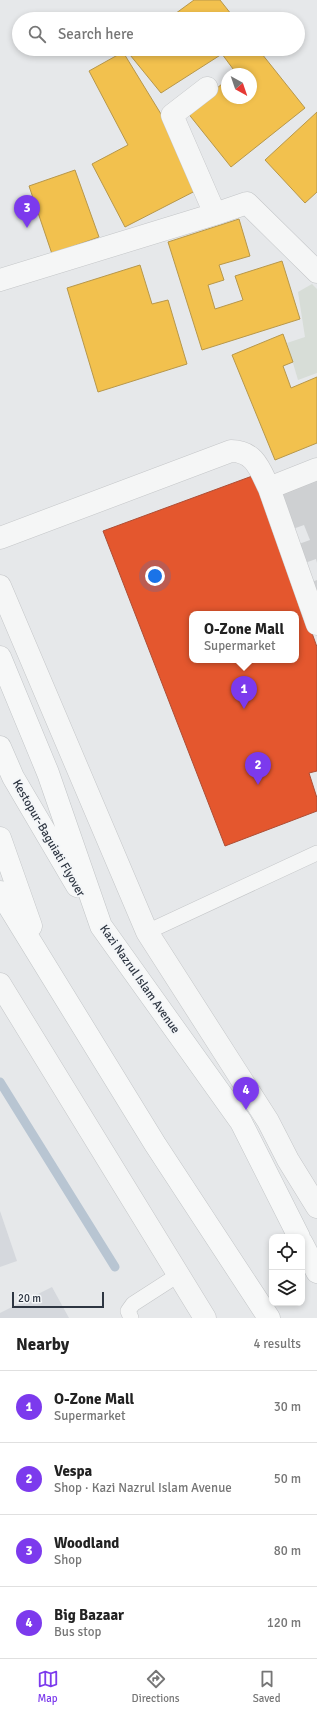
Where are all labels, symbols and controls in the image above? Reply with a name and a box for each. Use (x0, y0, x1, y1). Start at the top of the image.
search box (12, 12, 305, 56)
icon: search (26, 23, 48, 45)
text: Search here (58, 25, 134, 43)
north arrow (221, 68, 257, 104)
pin: 3 (14, 195, 40, 228)
your location (145, 566, 165, 586)
popup (189, 611, 299, 663)
text: O-Zone Mall (204, 620, 284, 638)
text: Supermarket (204, 638, 275, 654)
pin: 1 (231, 676, 257, 709)
pin: 2 (245, 752, 271, 785)
street label: Kestopur-Baguiati Flyover (9, 777, 88, 900)
street label: Kazi Nazrul Islam Avenue (96, 922, 183, 1037)
pin: 4 (233, 1077, 259, 1110)
map controls (269, 1234, 305, 1306)
button: locate (269, 1234, 305, 1270)
button: layers (269, 1270, 305, 1306)
scale bar (12, 1290, 104, 1309)
text: 20 m (18, 1292, 41, 1305)
text: Nearby (16, 1334, 69, 1355)
text: 4 results (253, 1336, 301, 1352)
text: O-Zone Mall (54, 1390, 134, 1408)
text: 1 (25, 1399, 33, 1415)
text: 30 m (274, 1399, 301, 1415)
text: Supermarket (54, 1408, 126, 1424)
text: Vespa (54, 1462, 92, 1480)
text: 2 (25, 1471, 33, 1487)
text: 50 m (274, 1471, 301, 1487)
text: Shop · Kazi Nazrul Islam Avenue (54, 1480, 232, 1496)
text: Woodland (54, 1534, 119, 1552)
text: 3 (25, 1543, 33, 1559)
text: 80 m (274, 1543, 301, 1559)
text: Shop (54, 1552, 82, 1568)
text: Big Bazaar (54, 1606, 124, 1624)
text: 4 (25, 1615, 33, 1631)
text: 120 m (267, 1615, 301, 1631)
text: Bus stop (54, 1624, 101, 1640)
tab: Map (37, 1668, 59, 1705)
tab: Directions (132, 1668, 180, 1705)
tab: Saved (253, 1668, 280, 1705)

